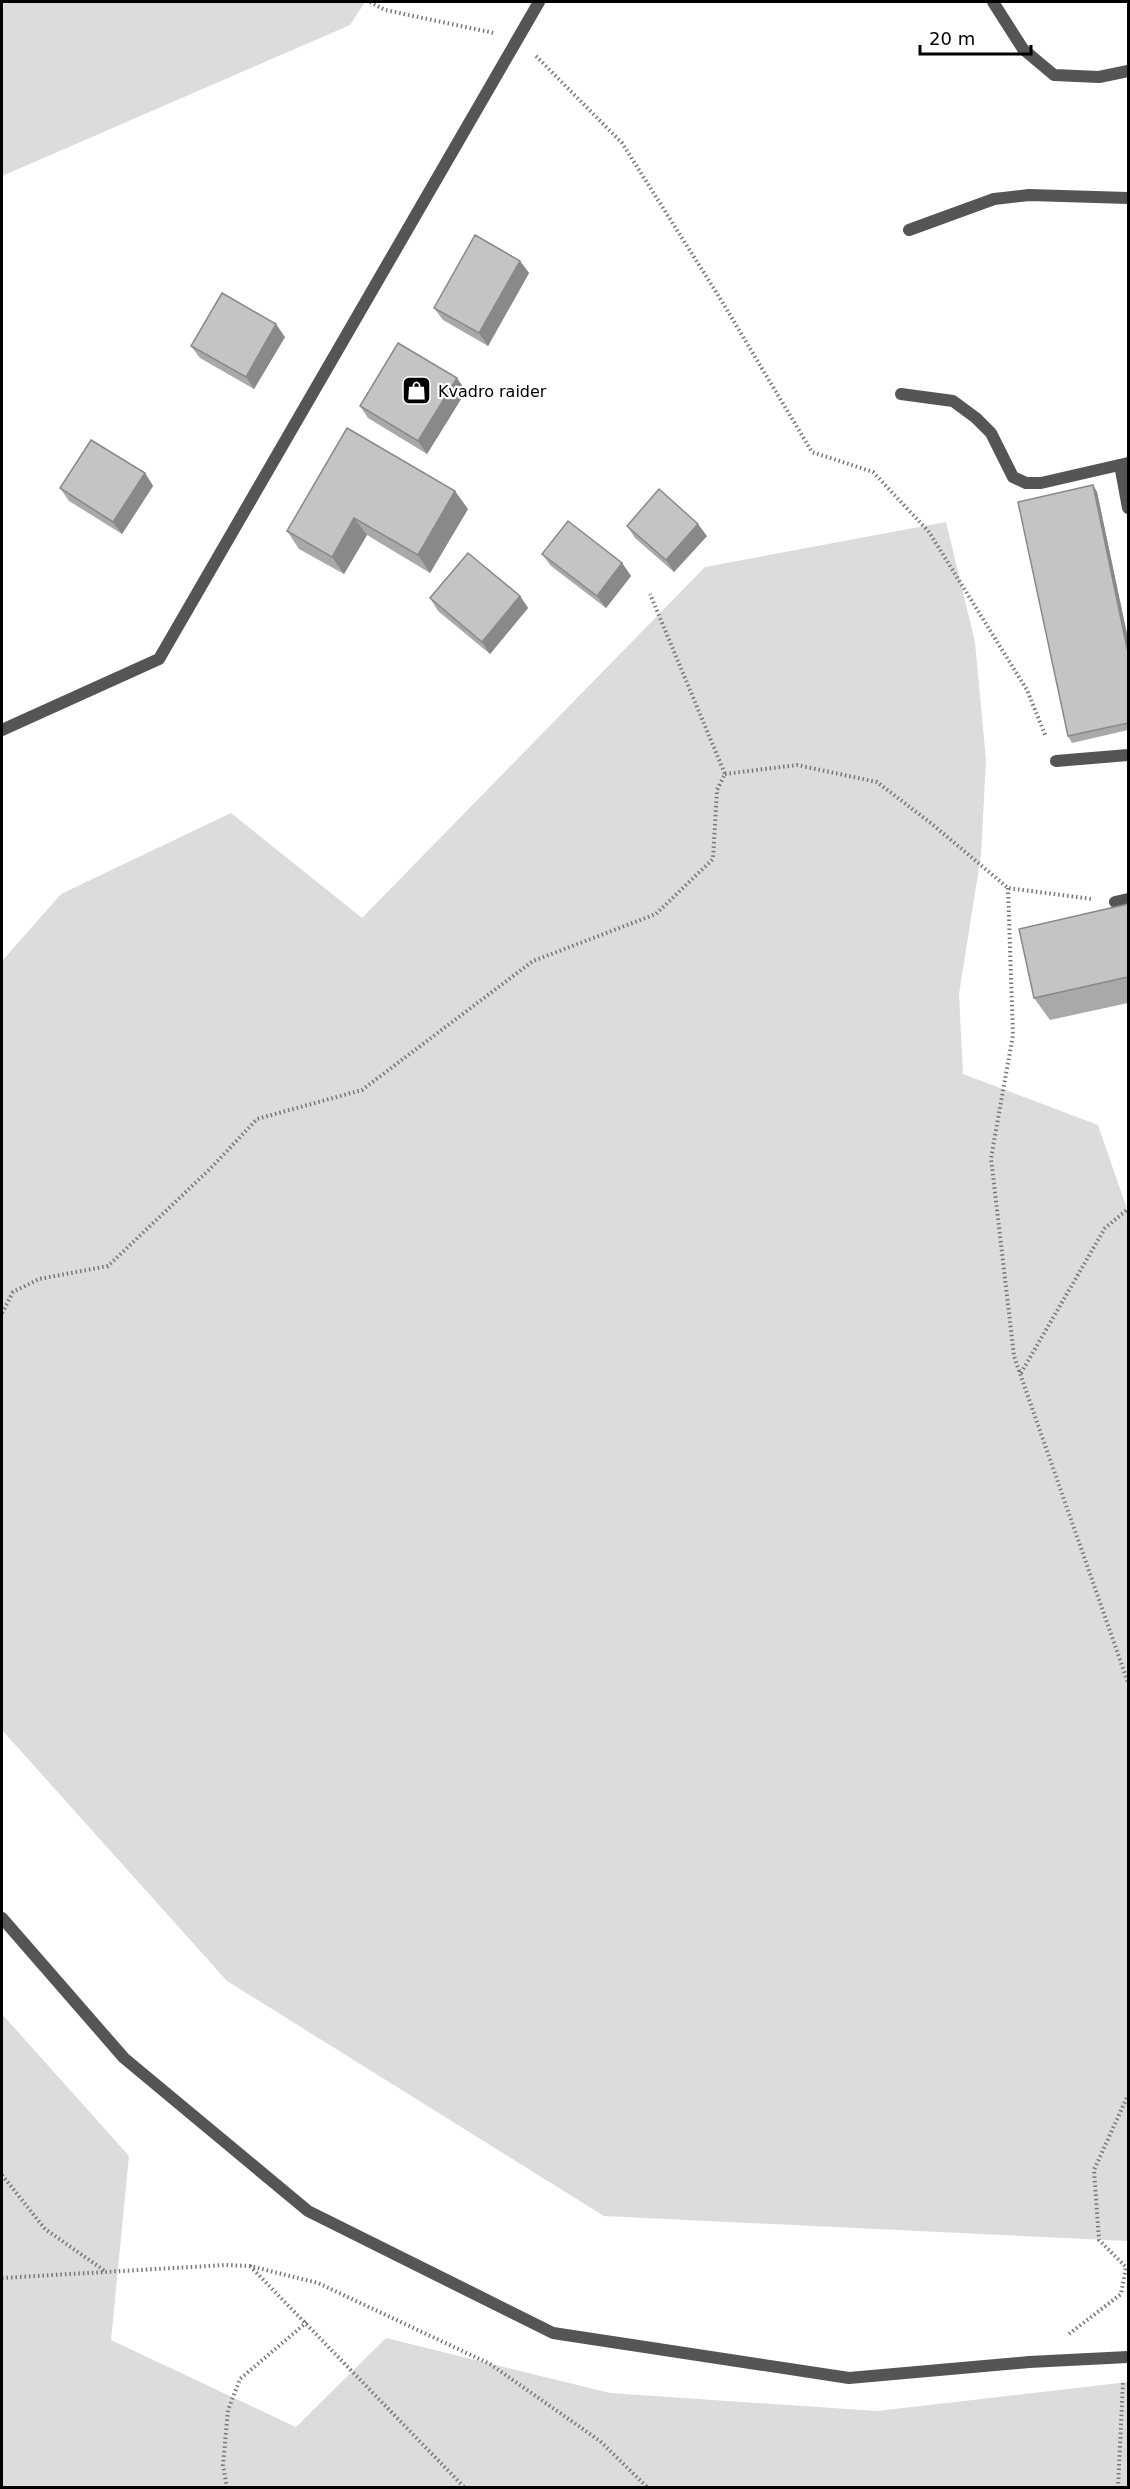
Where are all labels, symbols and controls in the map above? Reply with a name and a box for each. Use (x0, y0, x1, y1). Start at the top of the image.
scale bar (920, 18, 1031, 56)
text: 20 m (929, 28, 975, 49)
shop icon: Kvadro raider (401, 375, 433, 407)
place label: Kvadro raider (438, 382, 547, 401)

